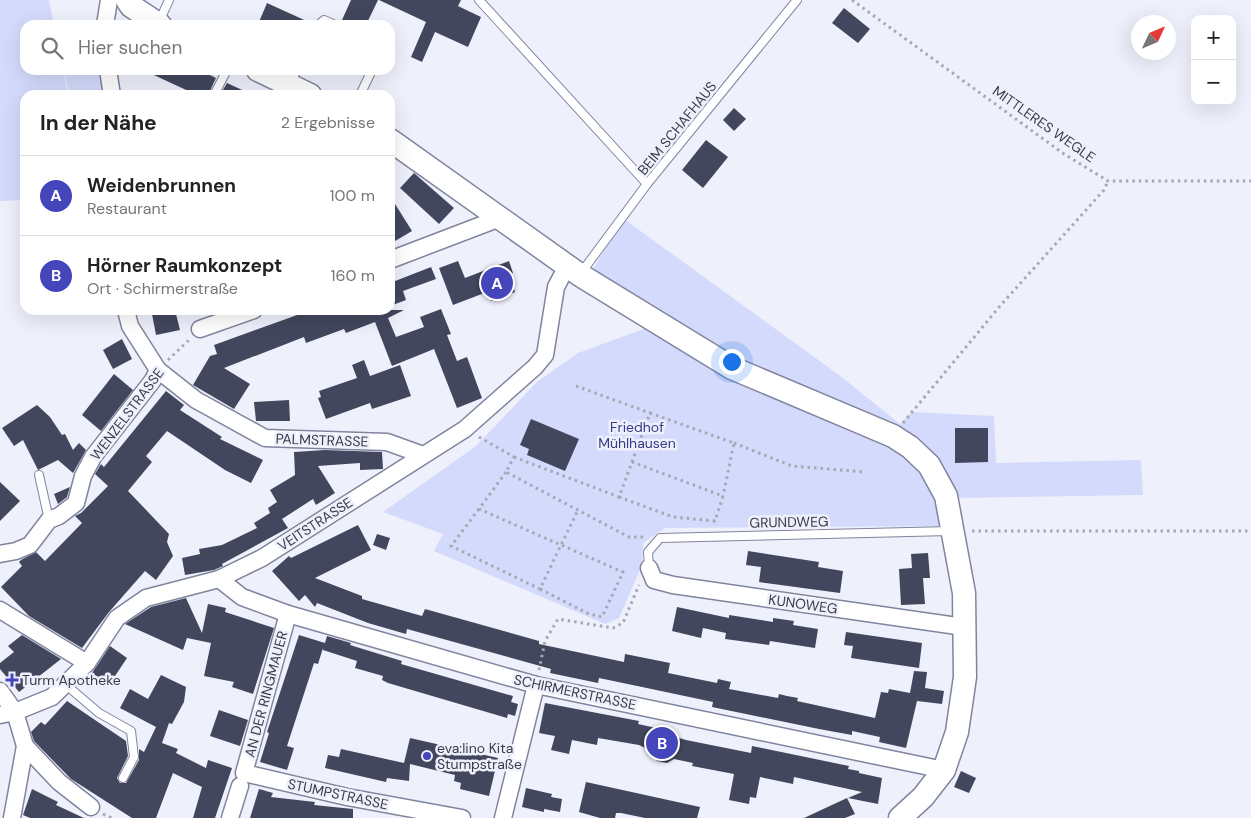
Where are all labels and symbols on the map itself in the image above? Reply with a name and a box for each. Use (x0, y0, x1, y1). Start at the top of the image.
north arrow (1131, 15, 1176, 60)
street label: BEIM SCHAFHAUS (634, 78, 720, 178)
street label: MITTLERES WEGLE (989, 82, 1099, 166)
pin: A (481, 264, 513, 302)
your location (719, 349, 745, 375)
street label: WENZELSTRASSE (86, 364, 168, 464)
park label: Friedhof Mühlhausen (598, 418, 676, 452)
street label: PALMSTRASSE (275, 429, 369, 451)
street label: VEITSTRASSE (274, 493, 356, 555)
street label: GRUNDWEG (749, 512, 829, 532)
street label: KUNOWEG (767, 590, 839, 618)
street label: AN DER RINGMAUER (240, 629, 292, 759)
street label: SCHIRMERSTRASSE (512, 670, 638, 714)
place label: Turm Apotheke (22, 671, 121, 689)
marker: Turm Apotheke (6, 674, 18, 686)
pin: B (646, 724, 678, 762)
place label: eva:lino Kita Stumpstraße (437, 739, 522, 773)
marker: eva:lino Kita Stumpstraße (421, 750, 433, 762)
street label: STUMPSTRASSE (286, 775, 390, 813)

